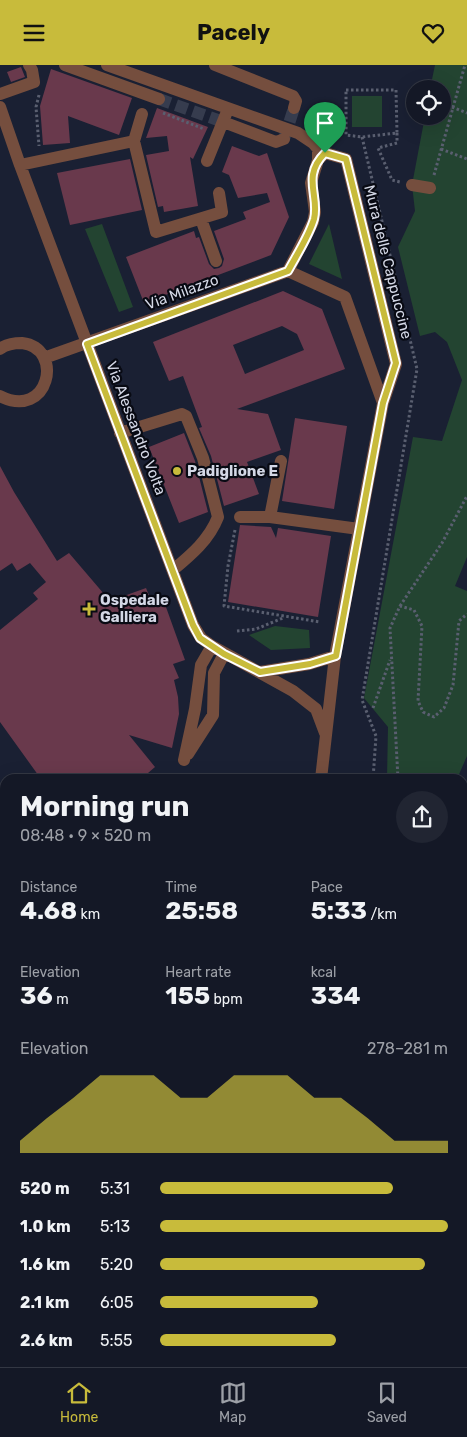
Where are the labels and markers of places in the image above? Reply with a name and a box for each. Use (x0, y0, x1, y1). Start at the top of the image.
pin (304, 102, 346, 153)
place label: Padiglione E (187, 462, 278, 480)
marker: Padiglione E (171, 465, 183, 477)
place label: Ospedale Galliera (100, 591, 169, 626)
marker: Ospedale Galliera (82, 602, 96, 616)

